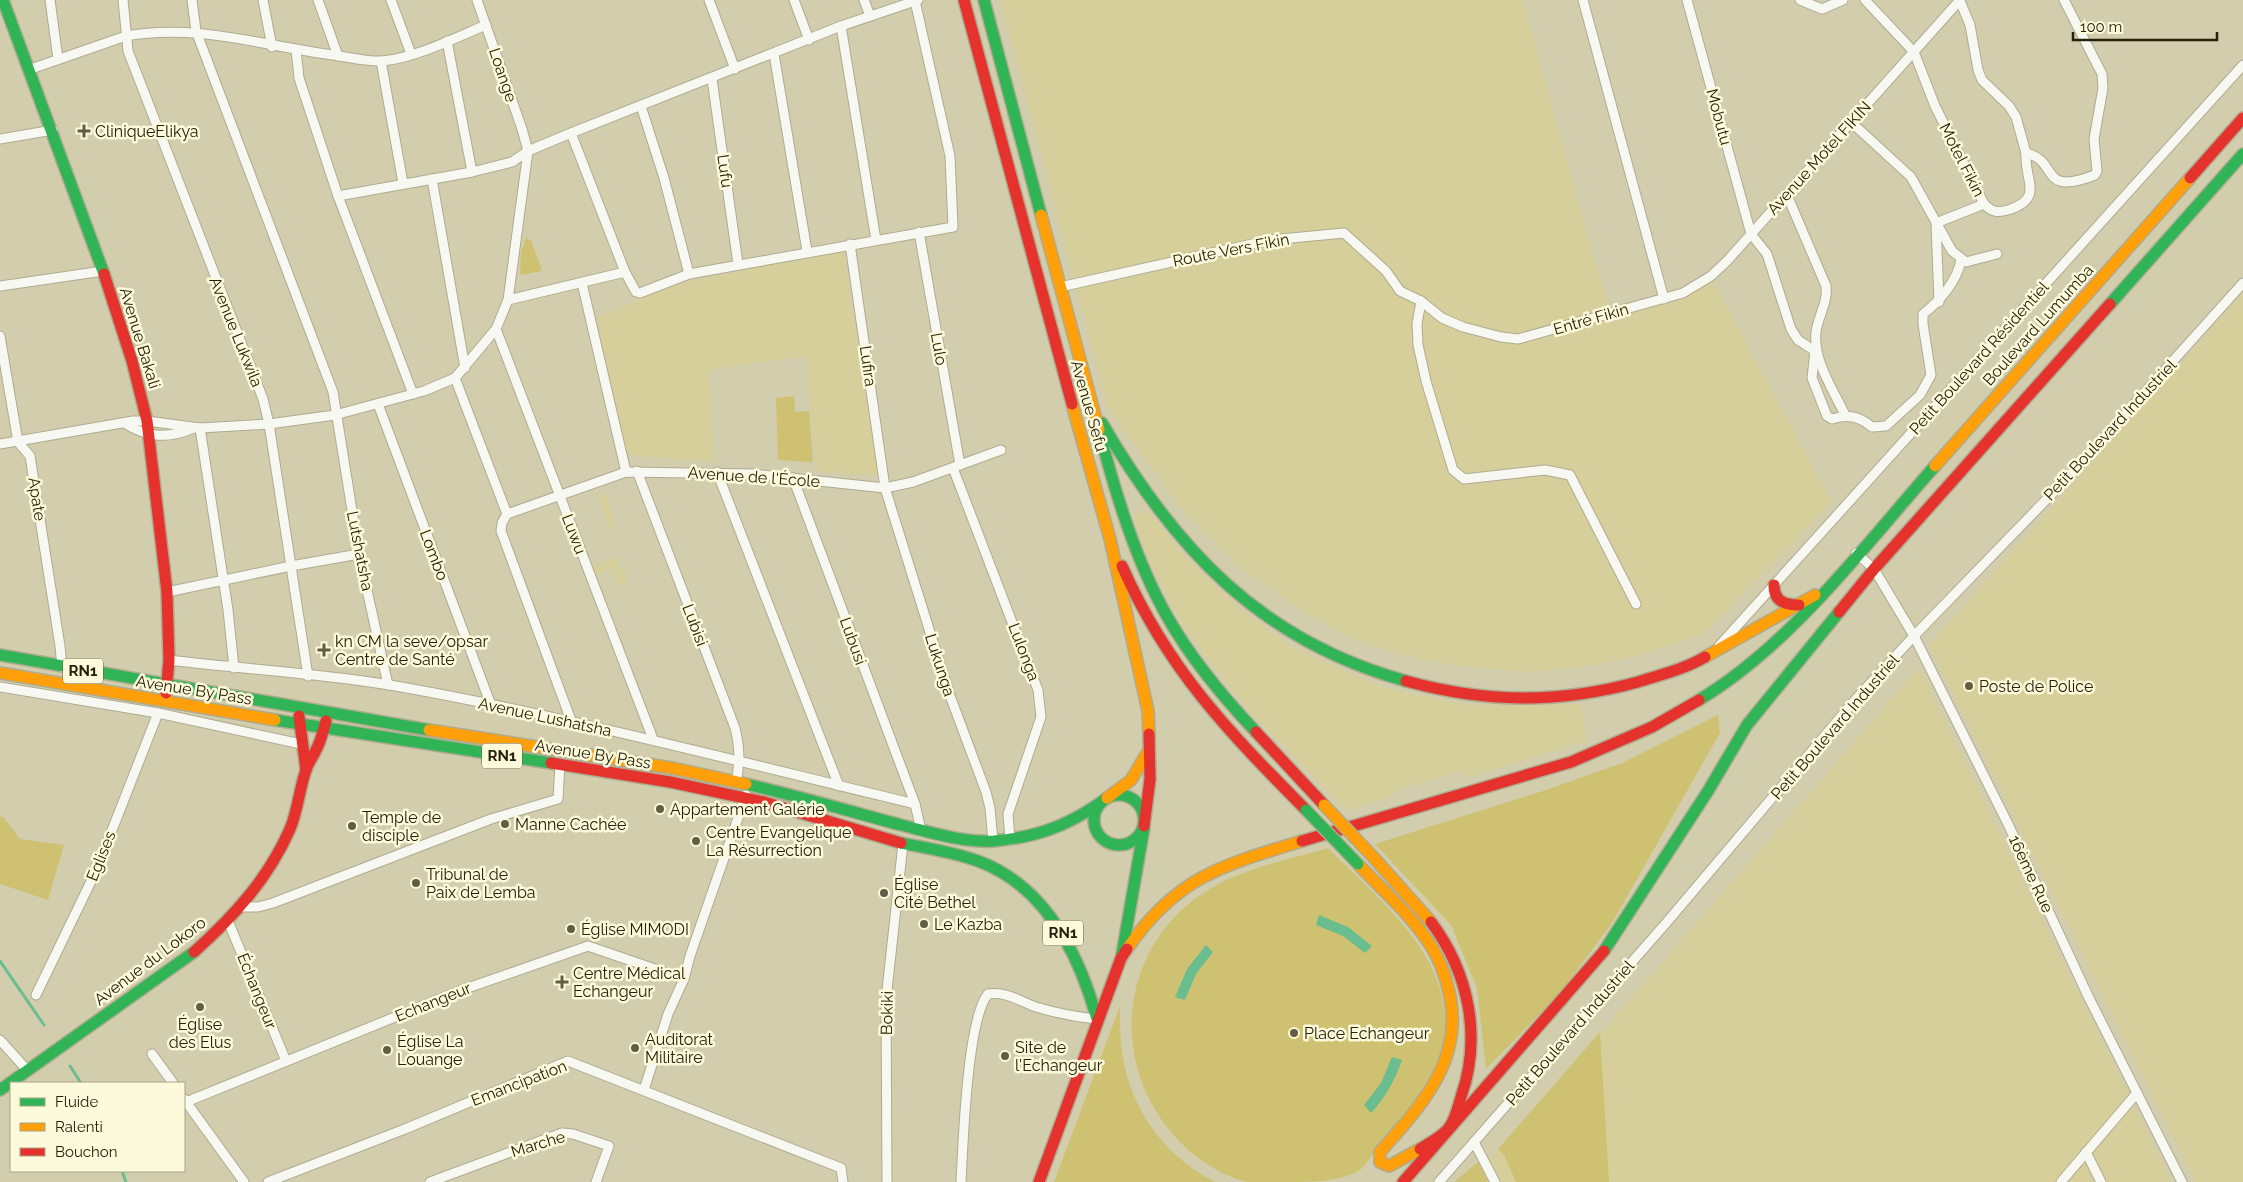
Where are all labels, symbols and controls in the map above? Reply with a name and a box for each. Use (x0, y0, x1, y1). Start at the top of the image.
scale bar (2073, 10, 2217, 42)
text: 100 m (2080, 18, 2122, 36)
street label: Loange (485, 45, 521, 105)
street label: Mobutu (1702, 87, 1736, 147)
street label: Avenue Motel FIKIN (1763, 97, 1875, 219)
street label: Motel Fikin (1935, 120, 1989, 200)
place label: CliniqueElikya (95, 122, 199, 141)
marker: CliniqueElikya (77, 124, 91, 138)
street label: Lufu (713, 153, 737, 189)
street label: Route Vers Fikin (1171, 229, 1291, 271)
street label: Boulevard Lumumba (1979, 261, 2097, 389)
street label: Avenue Lukwila (205, 274, 267, 390)
street label: Petit Boulevard Résidentiel (1905, 277, 2053, 438)
street label: Avenue Bakali (116, 285, 164, 391)
street label: Entré Fikin (1551, 299, 1631, 339)
street label: Lulo (927, 331, 951, 367)
street label: Lufira (856, 344, 880, 388)
street label: Petit Boulevard Industriel (2040, 355, 2181, 504)
street label: Avenue Sefu (1067, 358, 1111, 454)
street label: Avenue de l'École (687, 462, 821, 491)
street label: Apate (24, 476, 50, 522)
street label: Lutshatsha (343, 509, 377, 593)
street label: Luwu (558, 511, 590, 557)
street label: Lombo (416, 527, 452, 583)
street label: Lubisi (678, 601, 712, 649)
street label: Lubusi (836, 615, 870, 667)
street label: Lulonga (1004, 620, 1044, 684)
street label: Lukunga (921, 631, 959, 699)
place label: kn CM la seve/opsar Centre de Santé (335, 632, 488, 669)
marker: kn CM la seve/opsar Centre de Santé (317, 643, 331, 657)
street label: Petit Boulevard Industriel (1767, 650, 1904, 803)
road number: RN1 (63, 658, 103, 684)
street label: Avenue By Pass (135, 671, 254, 709)
place label: Poste de Police (1979, 677, 2093, 696)
marker: Poste de Police (1963, 680, 1975, 692)
street label: Avenue Lushatsha (477, 694, 613, 740)
street label: Avenue By Pass (534, 735, 653, 773)
road number: RN1 (482, 744, 522, 768)
place label: Appartement Galérie (670, 800, 825, 819)
marker: Appartement Galérie (654, 803, 666, 815)
place label: Temple de disciple (362, 808, 441, 845)
place label: Manne Cachée (515, 815, 626, 834)
marker: Manne Cachée (499, 818, 511, 830)
marker: Temple de disciple (346, 820, 358, 832)
place label: Centre Evangelique La Résurrection (706, 823, 852, 860)
street label: Eglises (82, 828, 120, 884)
street label: 16ème Rue (2005, 832, 2057, 916)
marker: Centre Evangelique La Résurrection (690, 835, 702, 847)
place label: Tribunal de Paix de Lemba (426, 865, 535, 902)
place label: Église Cité Bethel (894, 874, 976, 912)
marker: Tribunal de Paix de Lemba (410, 877, 422, 889)
marker: Église Cité Bethel (878, 887, 890, 899)
street label: Avenue du Lokoro (90, 913, 210, 1009)
place label: Le Kazba (934, 915, 1002, 934)
marker: Le Kazba (918, 918, 930, 930)
place label: Église MIMODI (581, 919, 689, 939)
road number: RN1 (1043, 920, 1083, 946)
marker: Église MIMODI (565, 923, 577, 935)
street label: Échangeur (233, 950, 282, 1032)
street label: Petit Boulevard Industriel (1502, 956, 1639, 1109)
place label: Centre Médical Echangeur (573, 964, 686, 1001)
marker: Centre Médical Echangeur (555, 975, 569, 989)
street label: Echangeur (392, 978, 474, 1026)
street label: Bokiki (877, 991, 897, 1035)
marker: Église des Elus (194, 1001, 206, 1013)
place label: Église des Elus (169, 1014, 232, 1052)
place label: Place Echangeur (1304, 1024, 1430, 1043)
marker: Place Echangeur (1288, 1027, 1300, 1039)
place label: Auditorat Militaire (645, 1030, 714, 1067)
place label: Église La Louange (397, 1031, 463, 1069)
place label: Site de l'Echangeur (1015, 1038, 1103, 1075)
marker: Auditorat Militaire (629, 1042, 641, 1054)
marker: Église La Louange (381, 1044, 393, 1056)
marker: Site de l'Echangeur (999, 1050, 1011, 1062)
street label: Emancipation (468, 1056, 570, 1110)
legend (10, 1082, 185, 1172)
text: Fluide (55, 1093, 98, 1111)
text: Ralenti (55, 1118, 103, 1136)
street label: Marche (509, 1127, 567, 1161)
text: Bouchon (55, 1143, 117, 1161)

